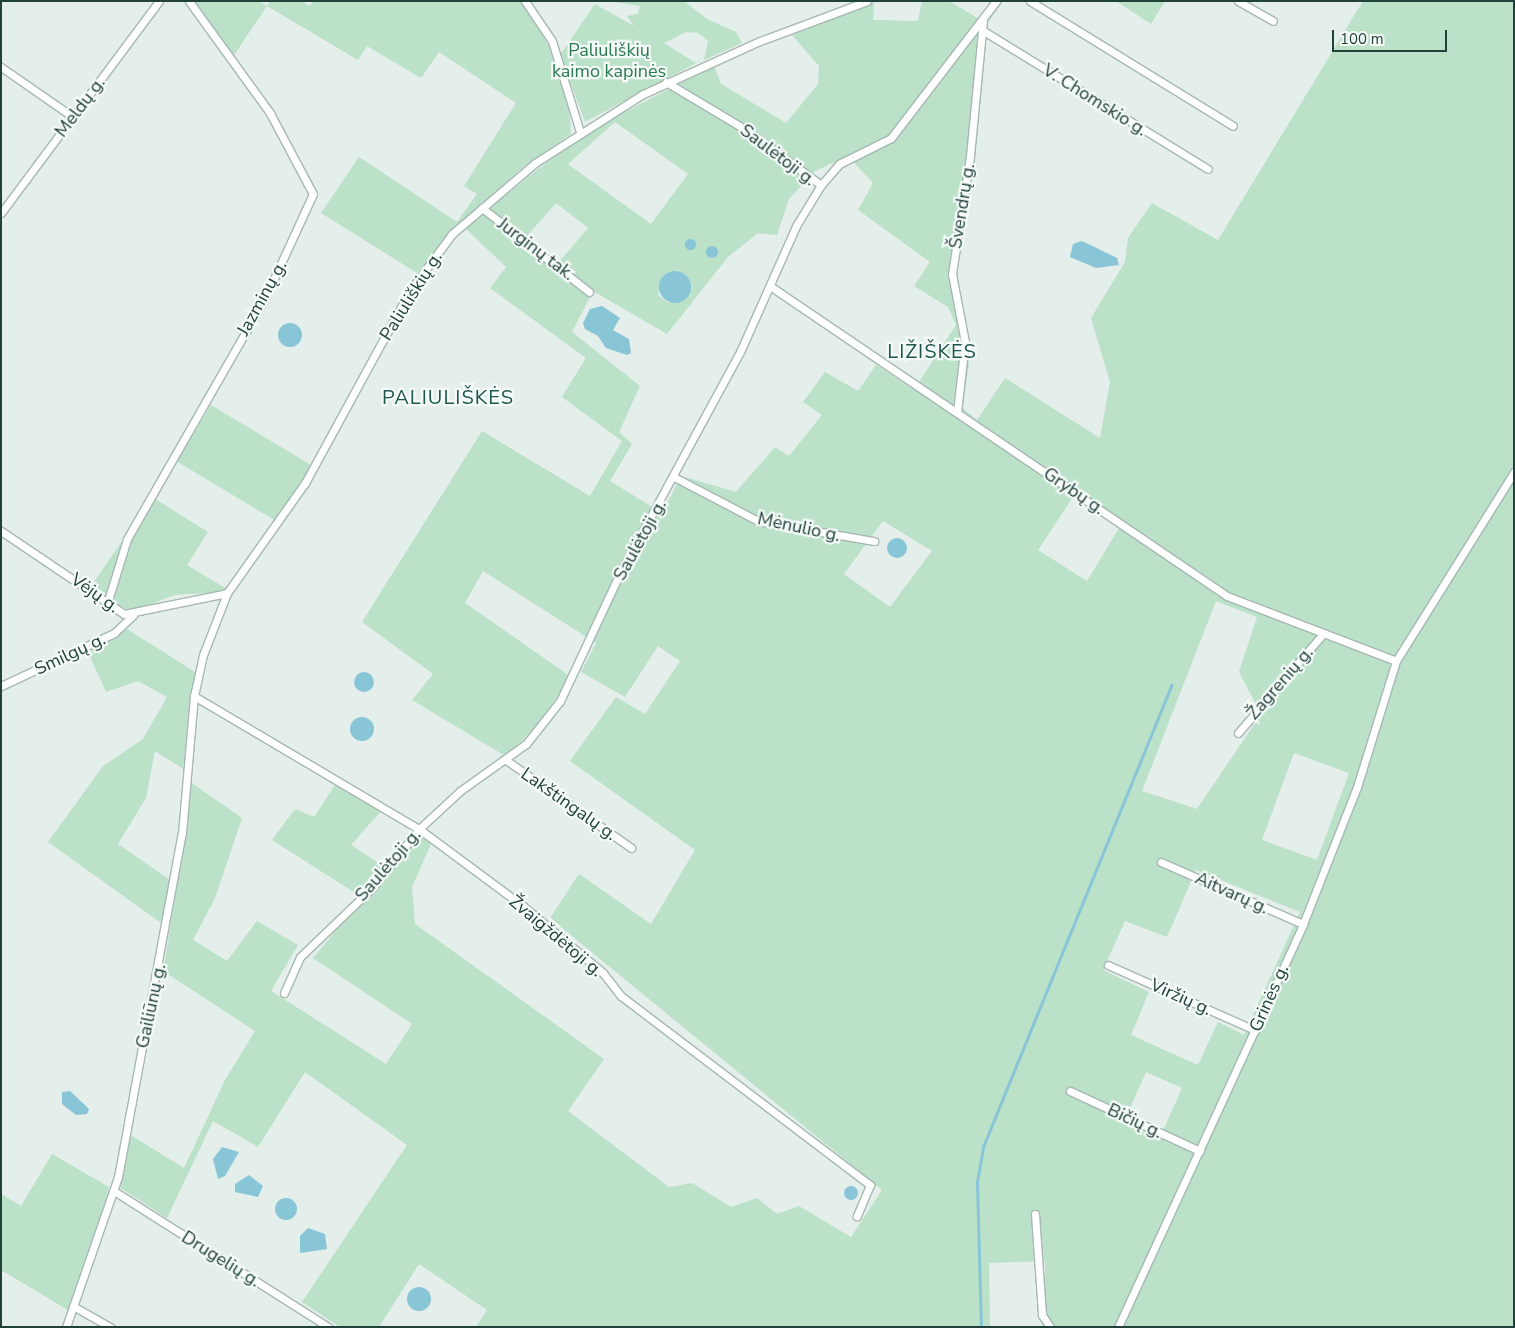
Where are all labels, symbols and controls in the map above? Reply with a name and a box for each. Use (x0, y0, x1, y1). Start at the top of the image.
scale bar (1335, 20, 1450, 52)
text: 100 m (1340, 29, 1384, 49)
park label: Paliuliškių kaimo kapinės (552, 40, 666, 82)
street label: V. Chomskio g. (1039, 59, 1151, 141)
street label: Meldų g. (50, 73, 110, 141)
street label: Saulėtoji g. (736, 119, 820, 191)
street label: Švendrų g. (945, 162, 979, 250)
street label: Jurginų tak. (493, 213, 579, 285)
street label: Paliuliškių g. (375, 248, 447, 344)
street label: Jazminų g. (232, 257, 292, 339)
district label: LIŽIŠKĖS (886, 339, 978, 363)
district label: PALIULIŠKĖS (381, 385, 515, 409)
street label: Grybų g. (1039, 463, 1109, 519)
street label: Saulėtoji g. (609, 496, 671, 584)
street label: Mėnulio g. (756, 508, 842, 546)
street label: Vėjų g. (66, 569, 124, 617)
street label: Smilgų g. (31, 628, 109, 680)
street label: Žagrenių g. (1242, 642, 1318, 724)
street label: Lakštingalų g. (517, 763, 621, 845)
street label: Saulėtoji g. (351, 824, 425, 906)
street label: Aitvarų g. (1192, 867, 1272, 919)
street label: Žvaigždėtoji g. (505, 891, 607, 981)
street label: Grinės g. (1245, 961, 1293, 1035)
street label: Gailiūnų g. (131, 962, 171, 1050)
street label: Viržių g. (1147, 974, 1215, 1020)
street label: Bičių g. (1104, 1099, 1166, 1143)
street label: Drugelių g. (178, 1226, 264, 1292)

